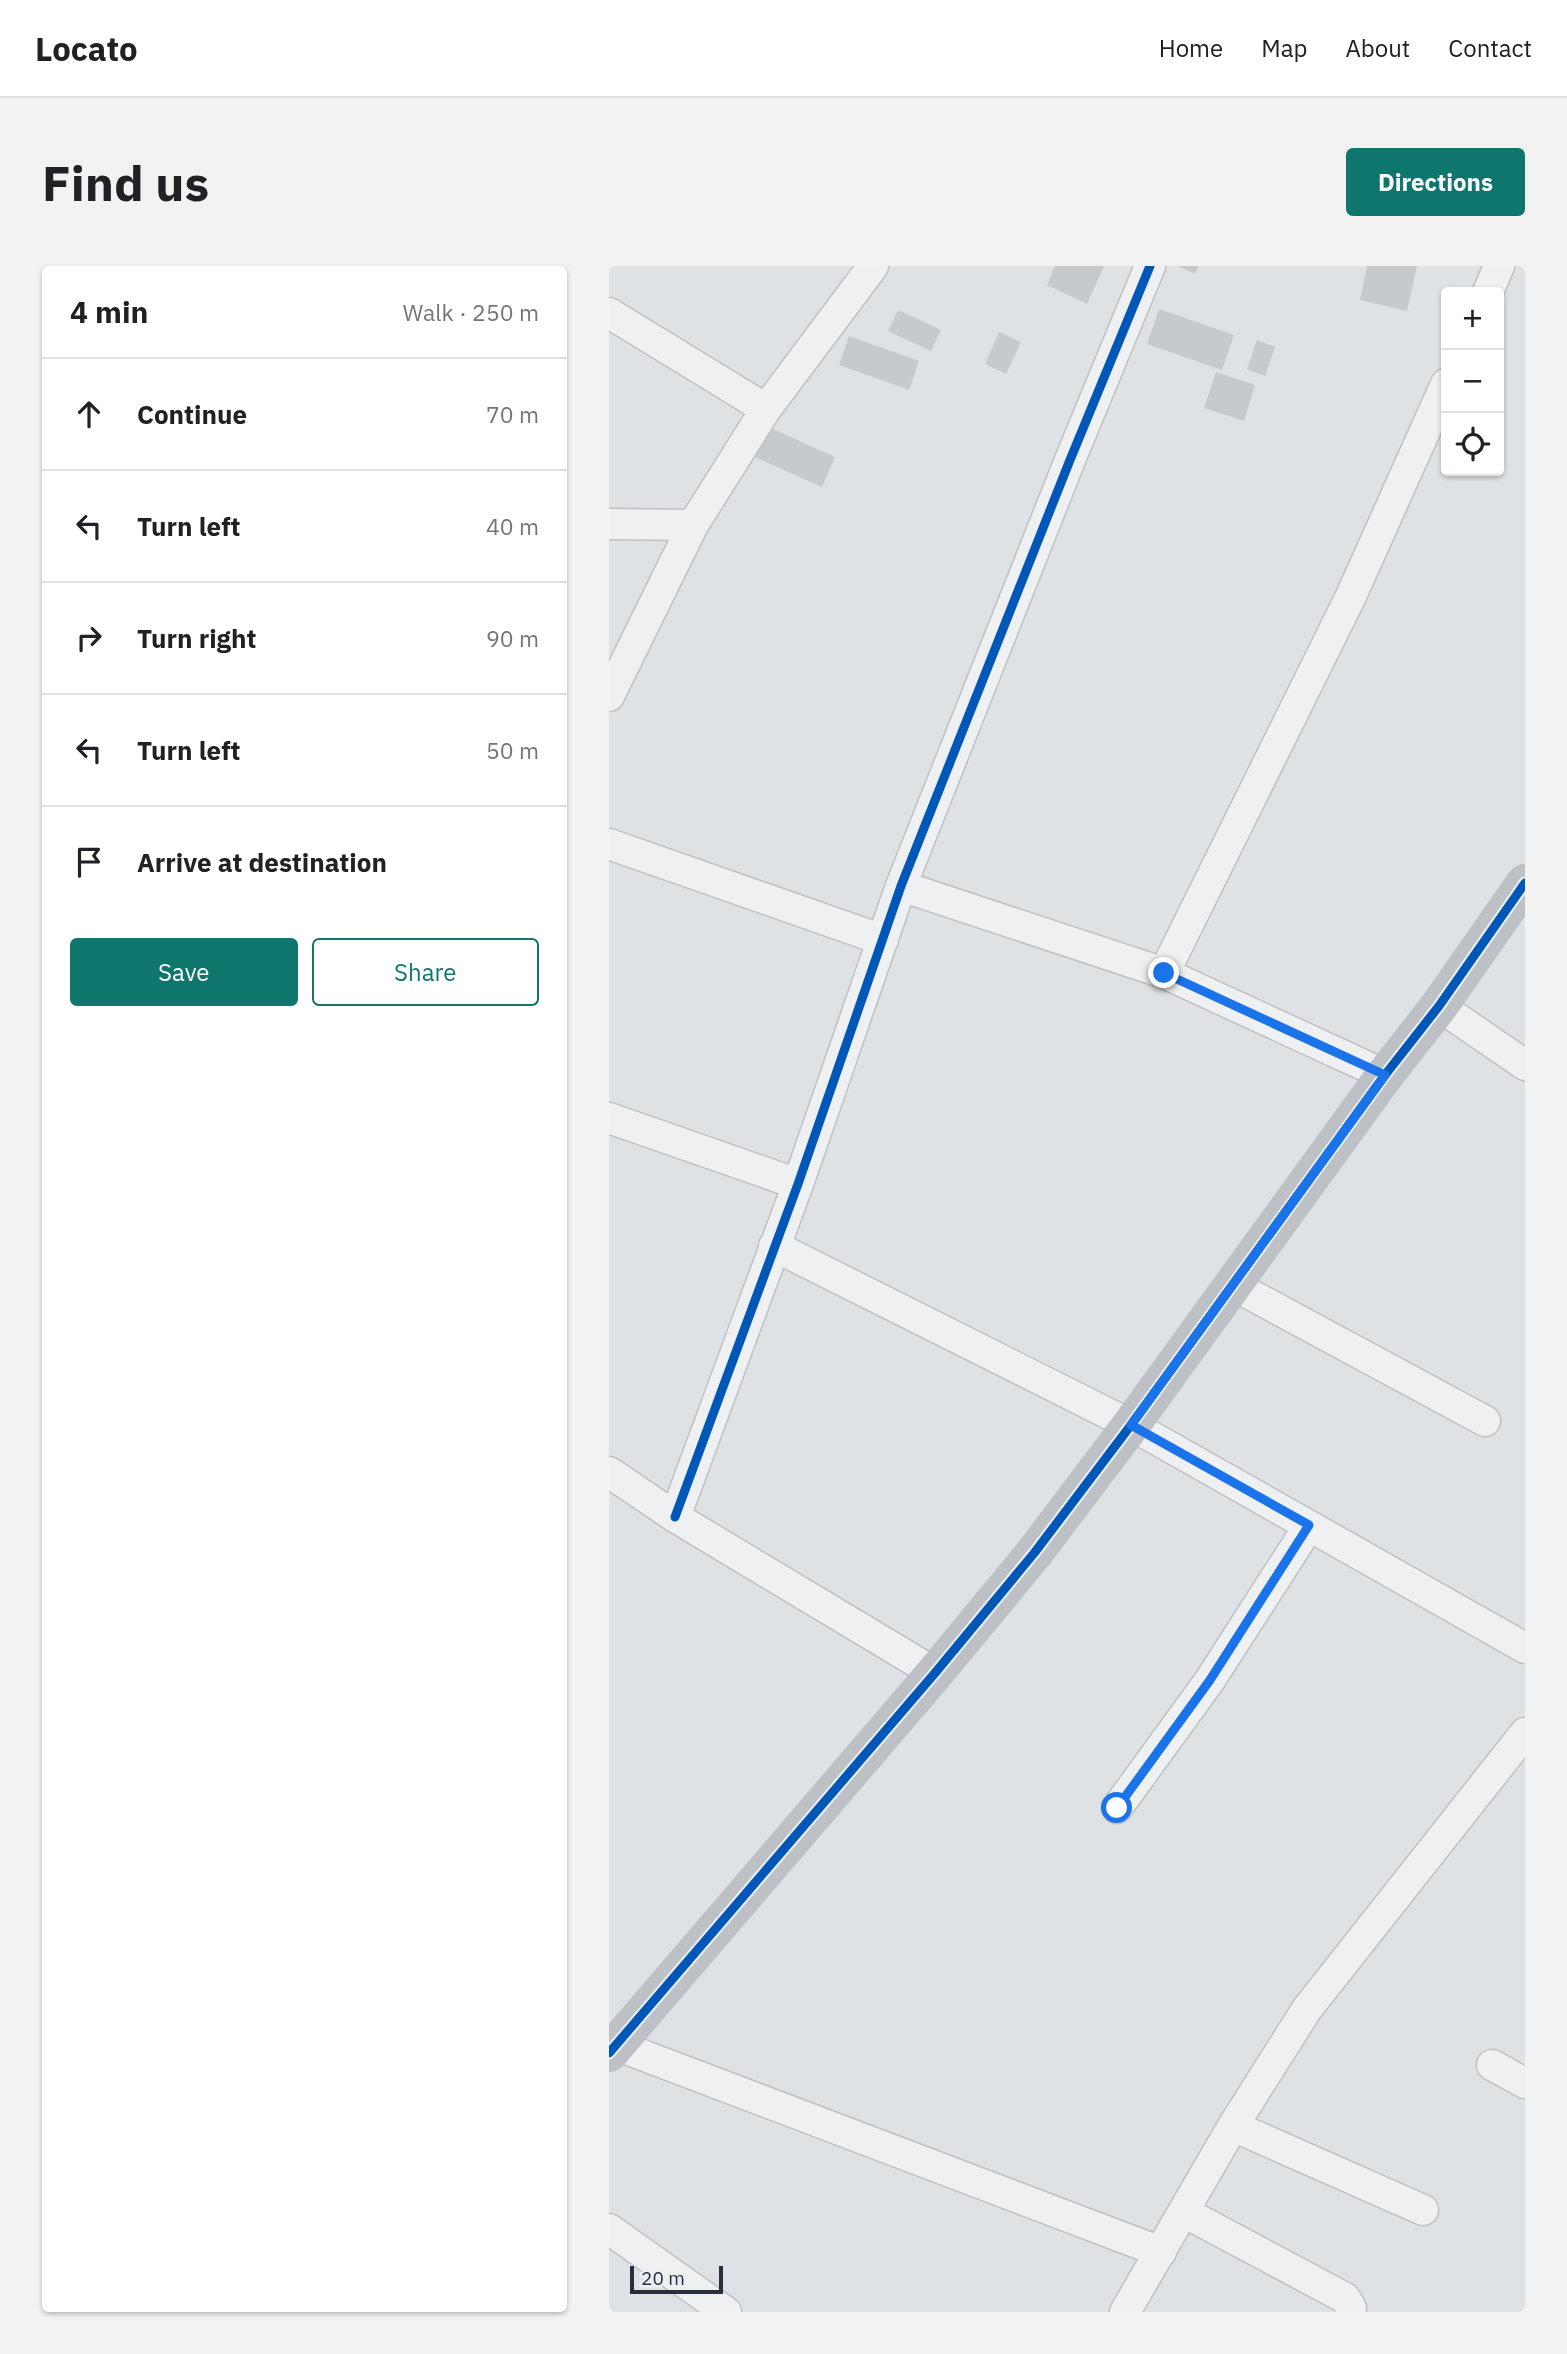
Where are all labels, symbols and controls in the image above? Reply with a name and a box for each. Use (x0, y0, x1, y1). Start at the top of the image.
text: Locato (35, 27, 138, 70)
text: Home (1159, 32, 1223, 64)
text: Map (1261, 32, 1307, 64)
text: About (1345, 32, 1410, 64)
text: Contact (1448, 32, 1532, 64)
button: Directions (1346, 148, 1525, 216)
text: Find us (42, 151, 209, 214)
map controls (1441, 287, 1504, 476)
button: + (1441, 287, 1504, 350)
text: 4 min (70, 292, 148, 331)
text: Walk · 250 m (403, 297, 539, 327)
button: − (1441, 350, 1504, 413)
icon: ahead (70, 395, 108, 433)
text: Continue (137, 397, 247, 431)
text: 70 m (486, 399, 539, 429)
button: locate (1441, 413, 1504, 476)
icon: left (70, 507, 108, 545)
text: Turn left (137, 509, 240, 543)
text: 40 m (486, 511, 539, 541)
icon: right (70, 619, 108, 657)
text: Turn right (137, 621, 256, 655)
text: 90 m (486, 623, 539, 653)
icon: left (70, 731, 108, 769)
text: Turn left (137, 733, 240, 767)
text: 50 m (486, 735, 539, 765)
icon: arrive (70, 843, 108, 881)
text: Arrive at destination (137, 845, 387, 879)
button: Save (70, 938, 298, 1006)
button: Share (312, 938, 539, 1006)
route end (1148, 957, 1179, 988)
route start (1101, 1792, 1132, 1823)
scale bar (630, 2263, 723, 2295)
text: 20 m (641, 2266, 685, 2290)

